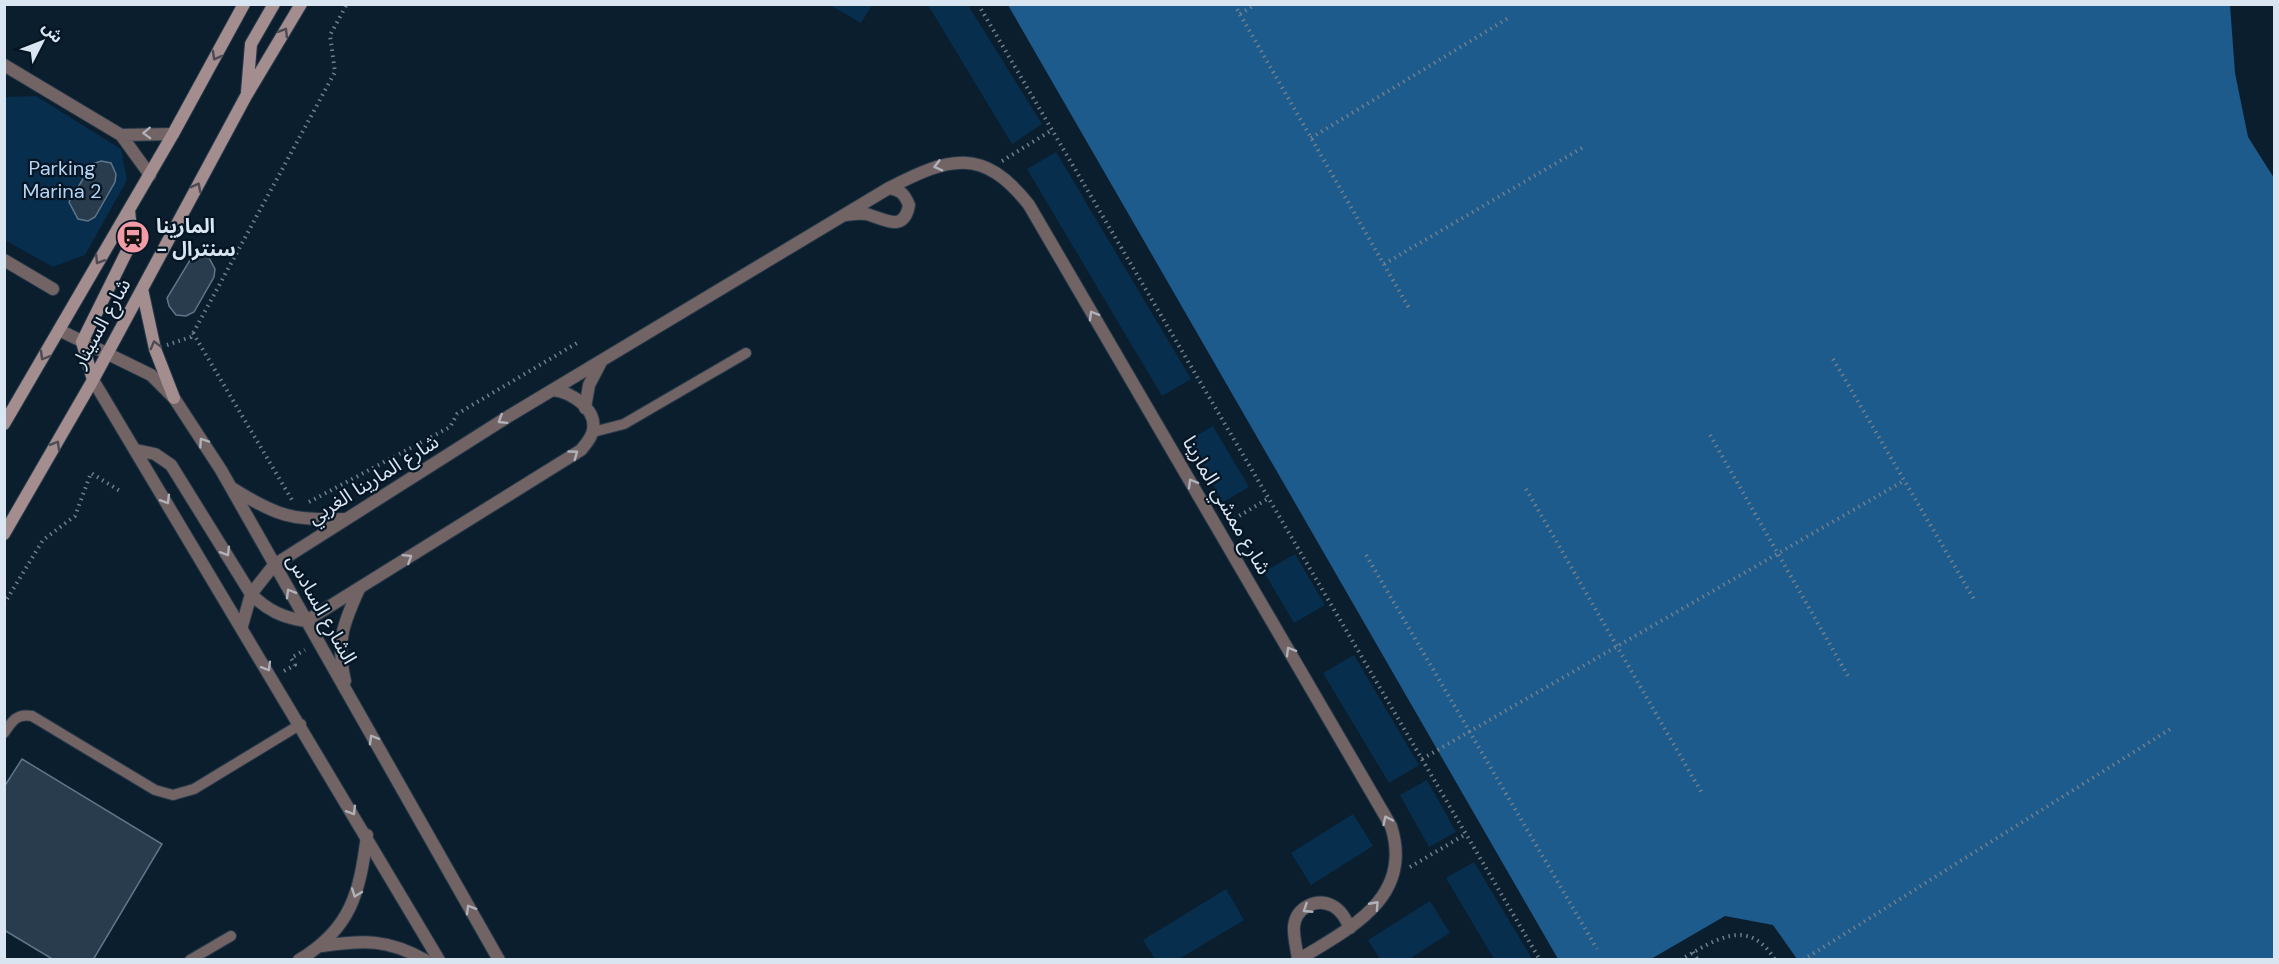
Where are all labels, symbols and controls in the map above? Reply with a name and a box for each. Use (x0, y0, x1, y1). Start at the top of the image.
north arrow (12, 12, 72, 72)
text: ش (38, 17, 68, 48)
one-way arrow (277, 28, 289, 38)
one-way arrow (212, 50, 223, 60)
one-way arrow (143, 127, 152, 140)
park label: Parking Marina 2 (22, 155, 102, 204)
one-way arrow (933, 159, 943, 172)
one-way arrow (190, 183, 201, 193)
place label: المارينا - سنترال (156, 213, 236, 262)
station icon: المارينا - سنترال (115, 219, 151, 255)
one-way arrow (94, 254, 106, 264)
street label: شارع السينار (65, 274, 138, 374)
one-way arrow (1089, 311, 1100, 321)
one-way arrow (150, 340, 162, 351)
one-way arrow (39, 350, 51, 360)
one-way arrow (498, 412, 509, 423)
street label: شارع المارينا الغربي (302, 428, 445, 532)
street label: شارع ممشي المارينا (1174, 431, 1277, 580)
one-way arrow (199, 438, 210, 449)
one-way arrow (49, 440, 60, 451)
one-way arrow (567, 451, 578, 462)
one-way arrow (1187, 479, 1199, 489)
one-way arrow (159, 494, 171, 504)
one-way arrow (218, 546, 230, 556)
street label: الشارع السادس (279, 549, 363, 670)
one-way arrow (402, 553, 412, 565)
one-way arrow (286, 589, 297, 599)
one-way arrow (1286, 647, 1298, 657)
one-way arrow (259, 661, 271, 671)
one-way arrow (369, 735, 380, 745)
one-way arrow (345, 805, 356, 815)
one-way arrow (1383, 816, 1395, 827)
one-way arrow (351, 887, 364, 898)
one-way arrow (1303, 901, 1314, 912)
one-way arrow (1368, 902, 1379, 912)
one-way arrow (465, 905, 477, 915)

